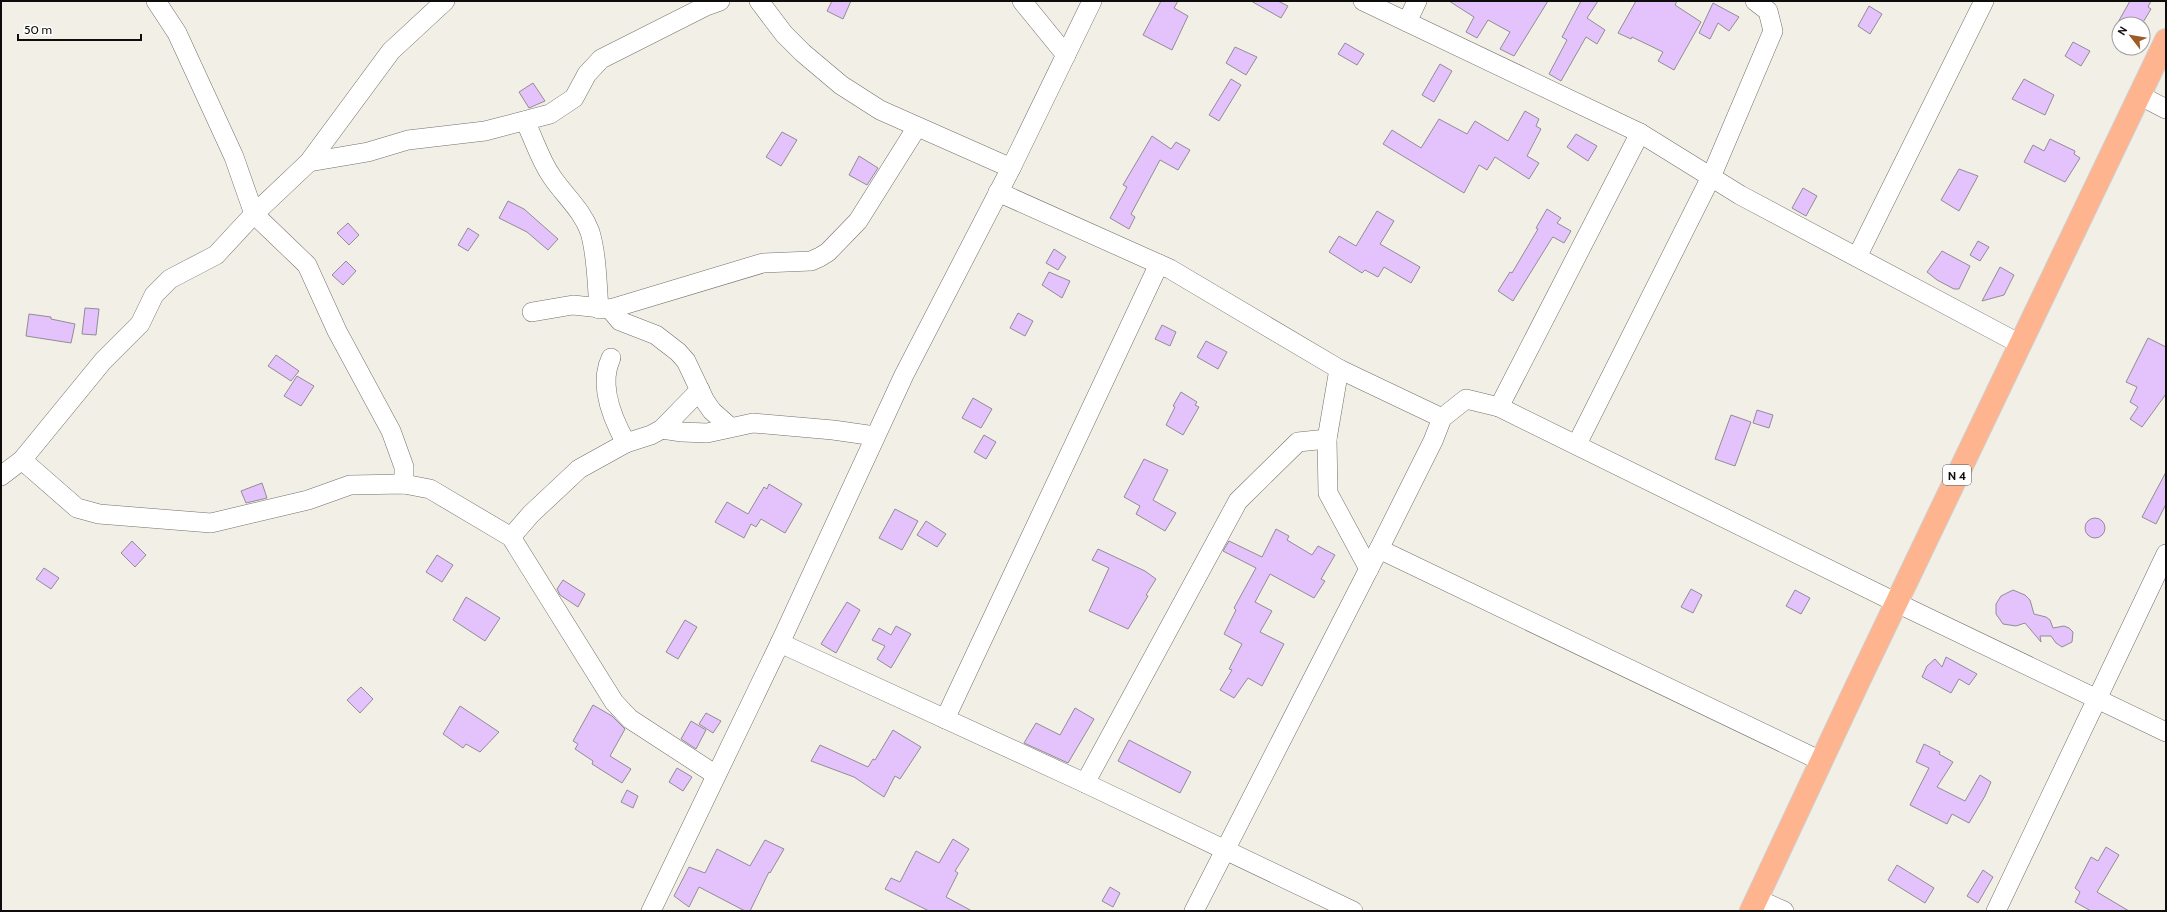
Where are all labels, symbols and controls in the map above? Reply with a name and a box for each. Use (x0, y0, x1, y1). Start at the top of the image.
scale bar (18, 16, 141, 42)
north arrow (2111, 16, 2151, 56)
text: 50 m (24, 22, 52, 37)
text: N (2114, 24, 2130, 38)
road number: N 4 (1943, 465, 1971, 485)

